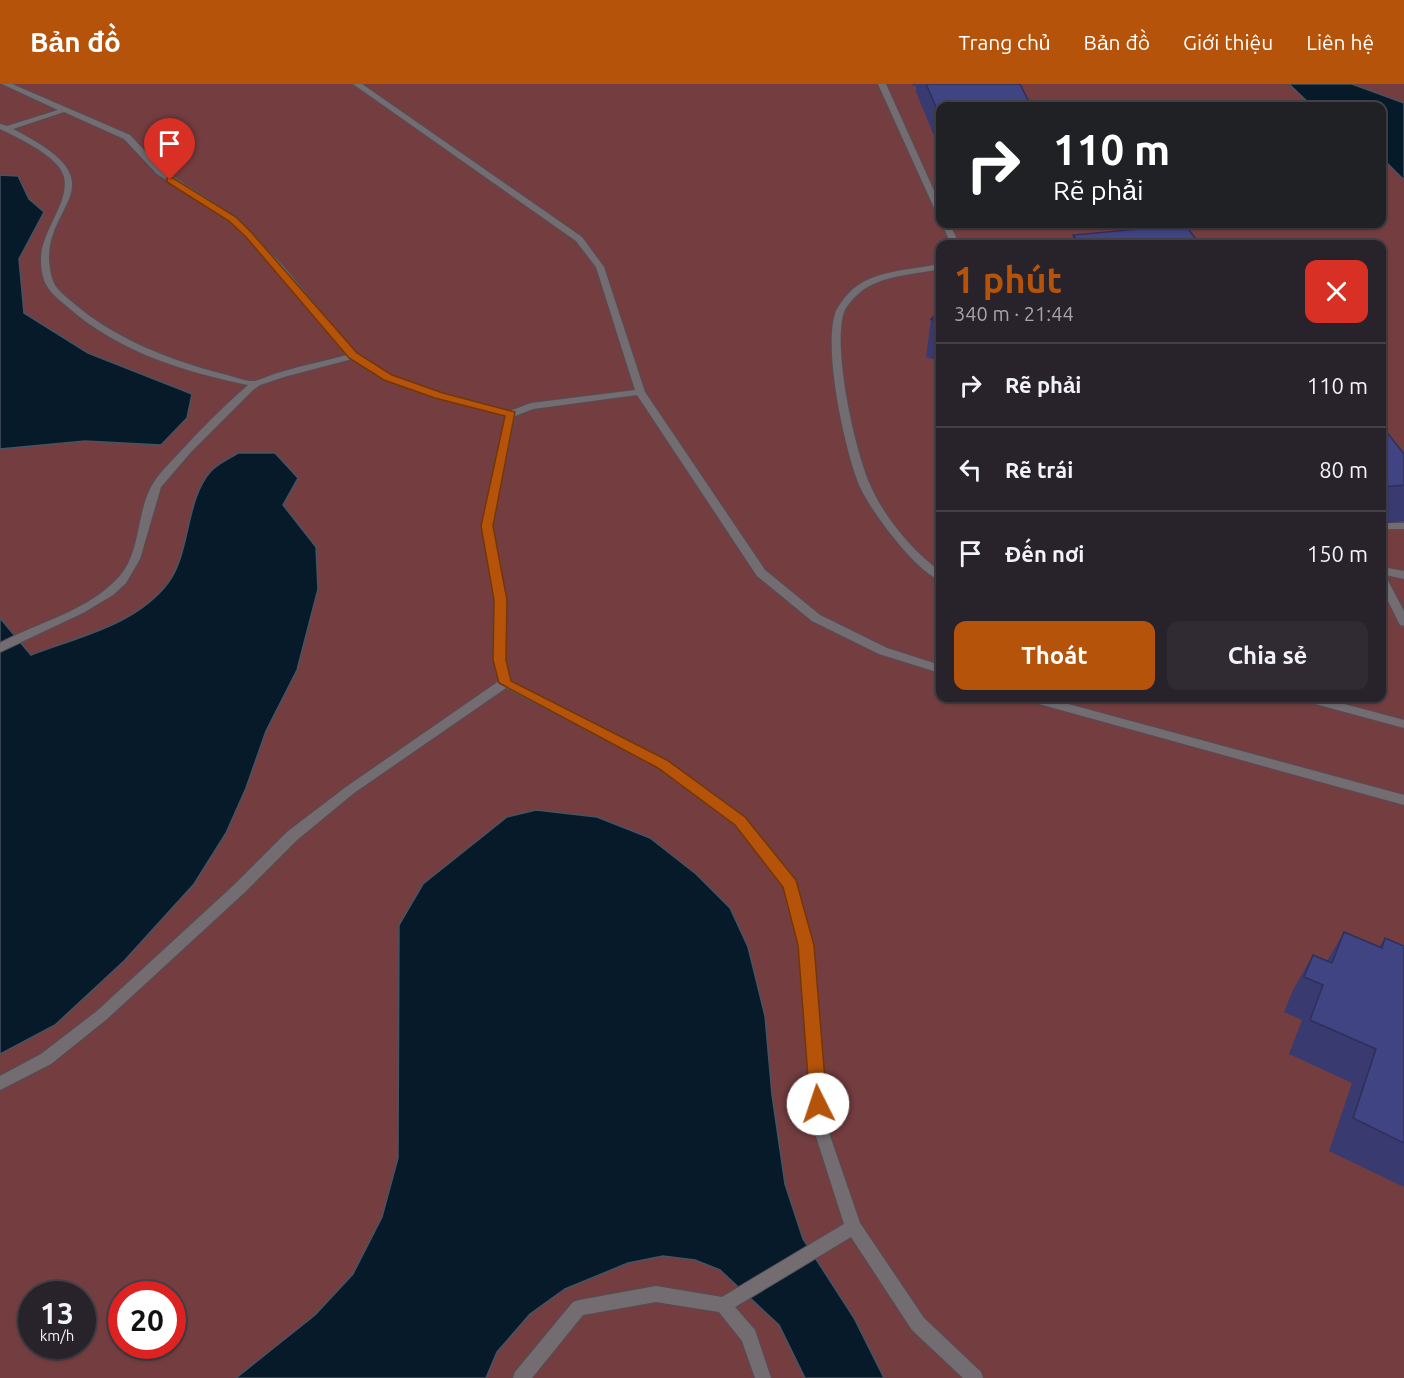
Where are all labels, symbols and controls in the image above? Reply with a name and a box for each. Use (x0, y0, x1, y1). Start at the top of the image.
text: Bản đồ (30, 26, 121, 57)
text: Trang chủ (959, 30, 1051, 54)
text: Bản đồ (1084, 30, 1150, 54)
text: Giới thiệu (1183, 30, 1273, 54)
text: Liên hệ (1306, 30, 1374, 54)
pin (144, 118, 195, 180)
icon: right (954, 126, 1032, 204)
text: 110 m (1053, 126, 1170, 173)
icon: arrive (153, 127, 186, 160)
text: Rẽ phải (1053, 175, 1144, 205)
text: 1 phút (954, 259, 1062, 300)
button: close (1305, 260, 1368, 323)
text: 340 m · 21:44 (954, 302, 1074, 325)
icon: right (954, 369, 987, 402)
text: Rẽ phải (1005, 372, 1081, 397)
text: 110 m (1307, 373, 1368, 398)
icon: left (954, 453, 987, 486)
text: Rẽ trái (1005, 457, 1073, 482)
text: 80 m (1319, 457, 1368, 482)
icon: arrive (954, 537, 987, 570)
text: Đến nơi (1005, 541, 1084, 566)
text: 150 m (1307, 541, 1368, 566)
button: Thoát (954, 621, 1155, 690)
button: Chia sẻ (1167, 621, 1368, 690)
position arrow (786, 1072, 850, 1136)
speed limit sign: 20 (108, 1281, 186, 1359)
text: 13 (40, 1296, 74, 1330)
text: km/h (40, 1327, 74, 1344)

